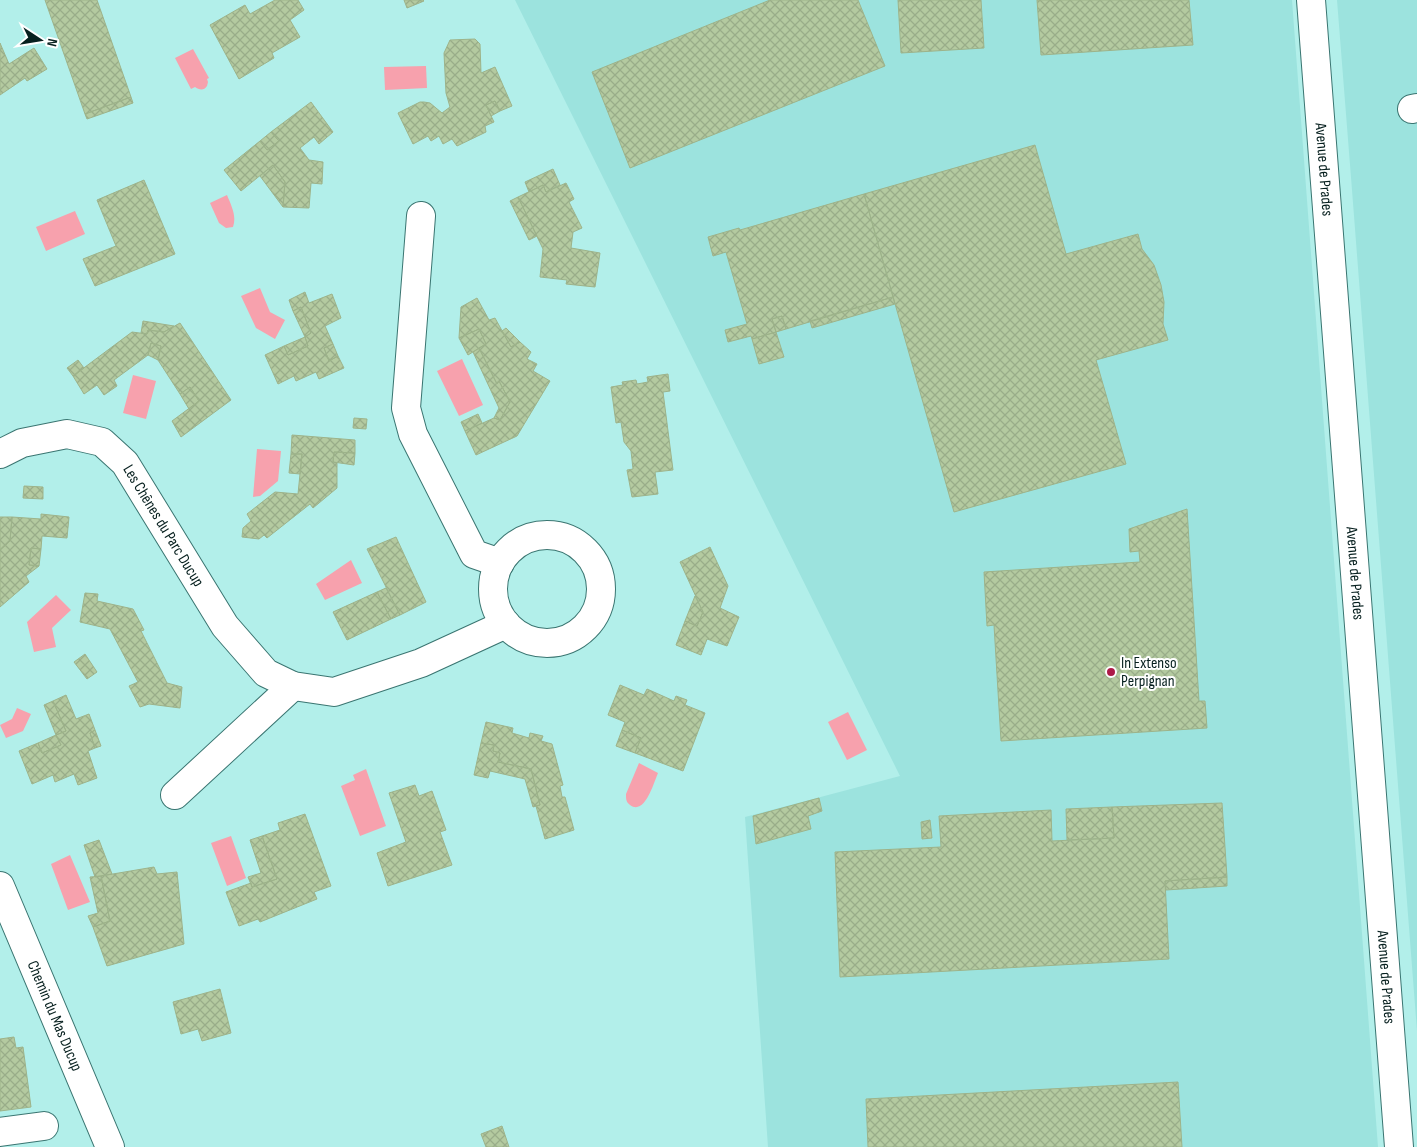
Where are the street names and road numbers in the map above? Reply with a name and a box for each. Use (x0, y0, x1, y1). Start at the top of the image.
street label: Avenue de Prades (1311, 121, 1337, 217)
street label: Les Chênes du Parc Ducup (119, 461, 208, 590)
street label: Avenue de Prades (1342, 525, 1368, 621)
street label: Avenue de Prades (1373, 929, 1399, 1025)
street label: Chemin du Mas Ducup (23, 958, 86, 1074)

